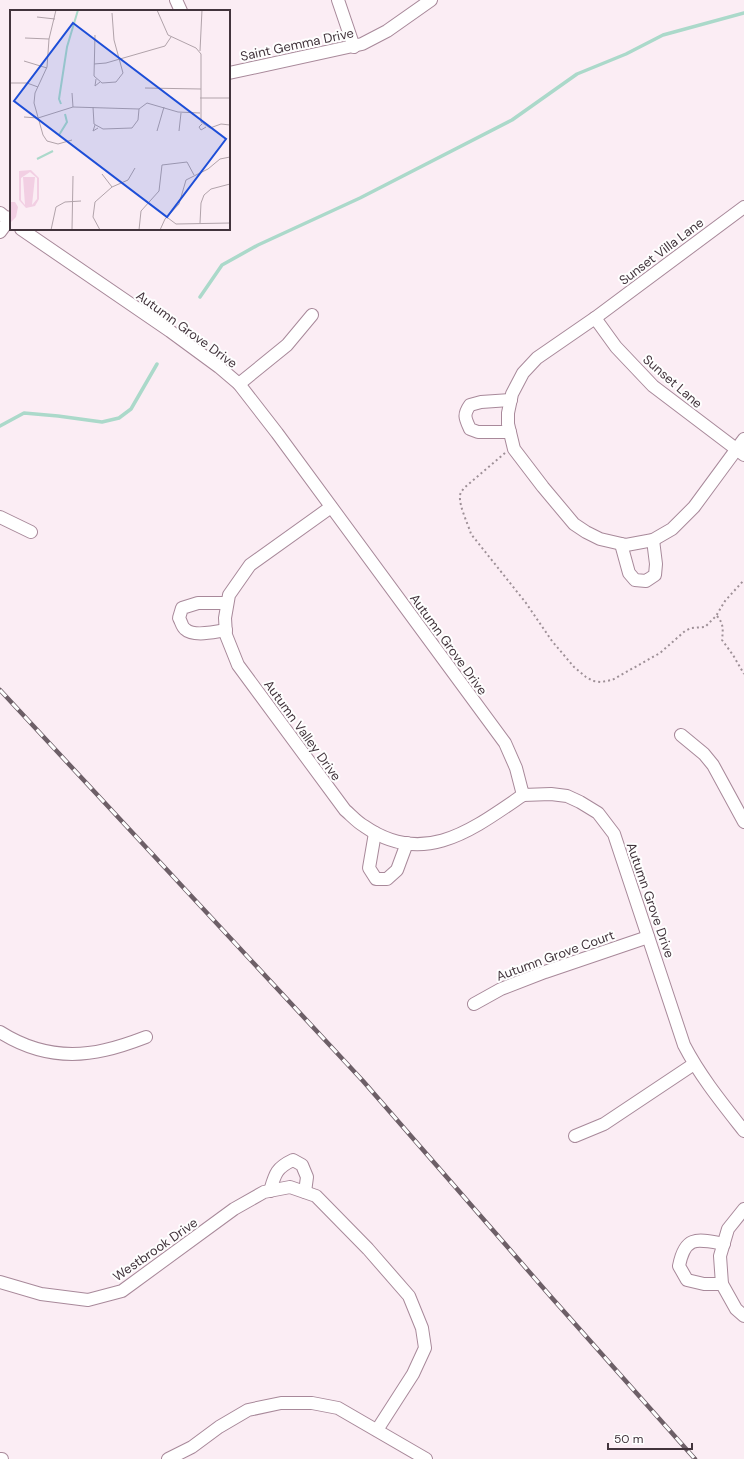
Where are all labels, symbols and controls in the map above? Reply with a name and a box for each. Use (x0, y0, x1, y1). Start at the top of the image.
inset map (10, 10, 230, 230)
street label: Saint Gemma Drive (239, 24, 355, 65)
street label: Sunset Villa Lane (616, 214, 707, 289)
street label: Autumn Grove Drive (133, 287, 241, 372)
street label: Sunset Lane (639, 351, 706, 412)
street label: Autumn Grove Drive (406, 590, 491, 698)
street label: Autumn Valley Drive (260, 677, 345, 784)
street label: Autumn Grove Drive (623, 840, 678, 960)
street label: Autumn Grove Court (494, 926, 617, 985)
street label: Westbrook Drive (110, 1214, 201, 1285)
scale bar (608, 1425, 692, 1451)
text: 50 m (614, 1431, 643, 1447)

